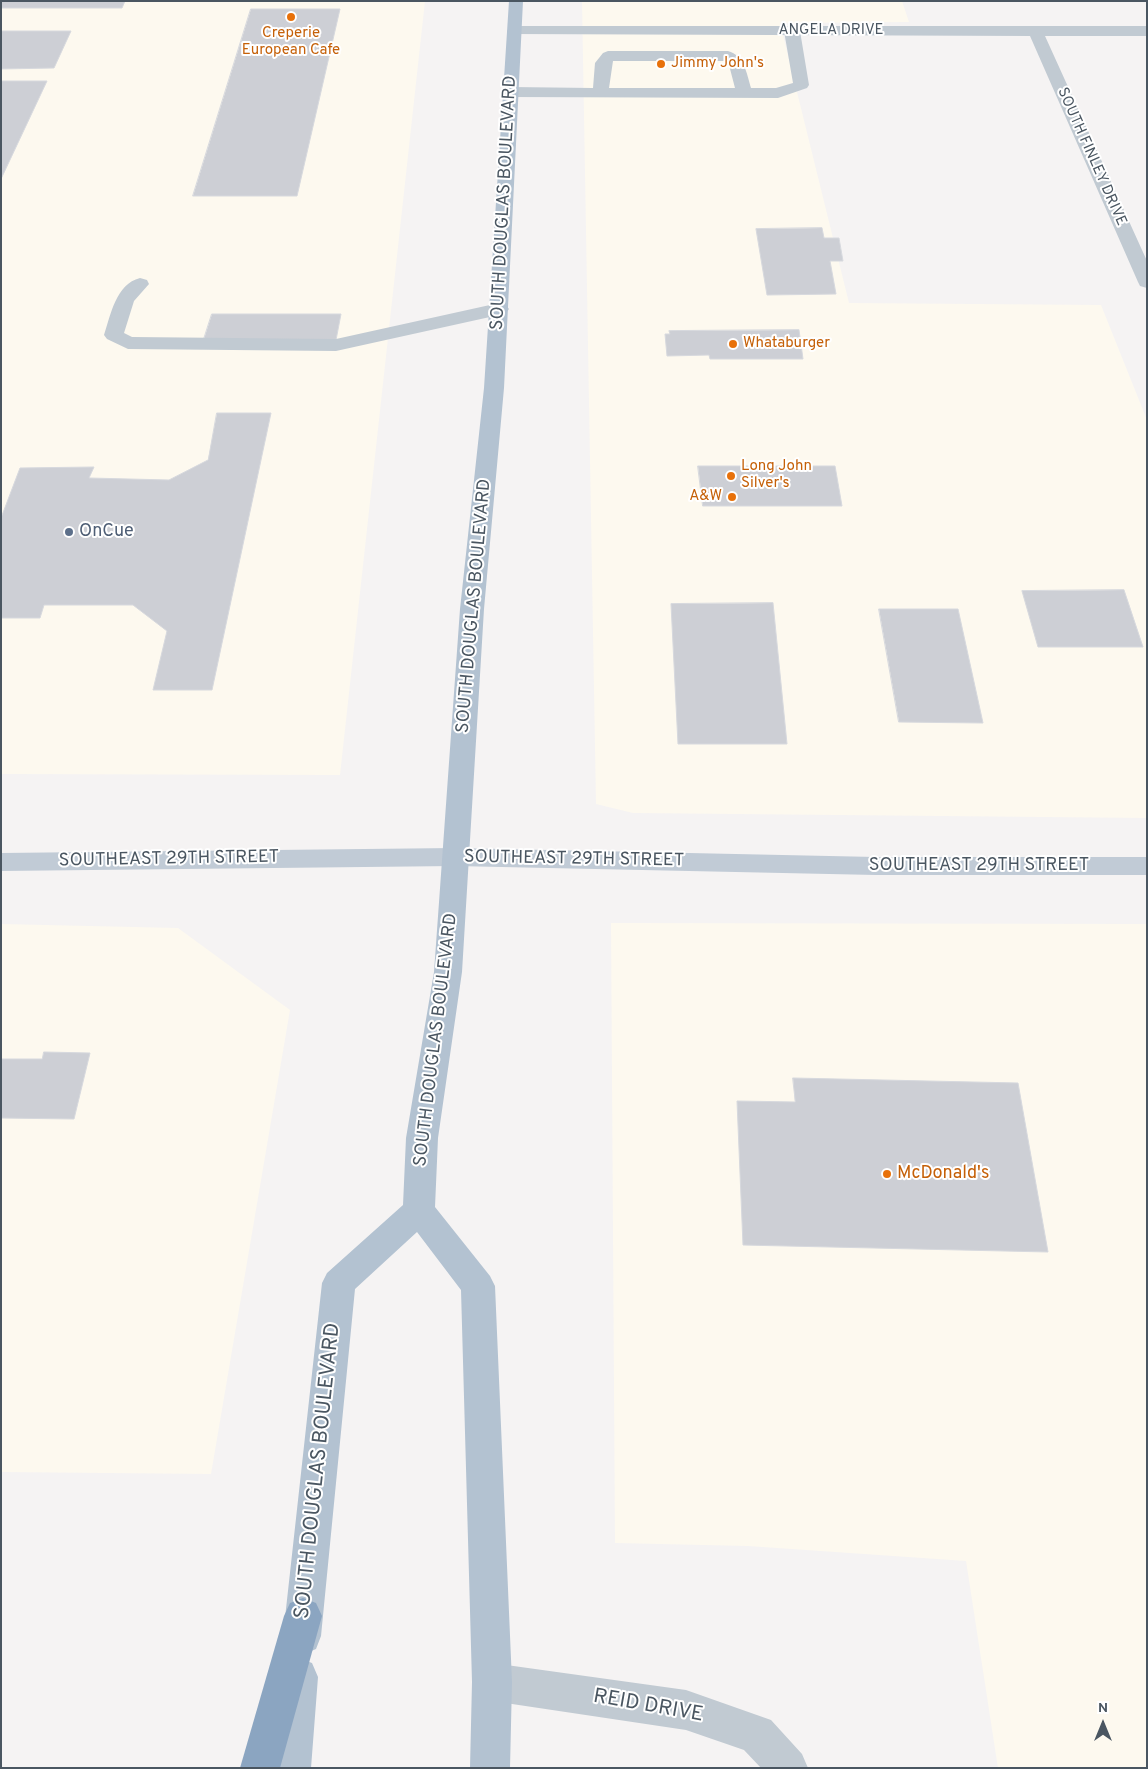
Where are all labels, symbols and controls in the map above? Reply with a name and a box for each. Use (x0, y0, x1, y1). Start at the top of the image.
marker: Creperie European Cafe (285, 11, 297, 23)
street label: ANGELA DRIVE (779, 22, 883, 40)
place label: Creperie European Cafe (242, 25, 340, 60)
place label: Jimmy John's (671, 55, 764, 73)
marker: Jimmy John's (655, 58, 667, 70)
street label: SOUTH DOUGLAS BOULEVARD (488, 75, 522, 331)
street label: SOUTH FINLEY DRIVE (1052, 85, 1130, 229)
place label: Whataburger (743, 335, 830, 353)
marker: Whataburger (727, 338, 739, 350)
place label: Long John Silver's (741, 458, 812, 493)
marker: Long John Silver's (725, 470, 737, 482)
street label: SOUTH DOUGLAS BOULEVARD (453, 478, 497, 734)
place label: A&W (689, 488, 722, 506)
marker: A&W (726, 491, 738, 503)
place label: OnCue (79, 521, 134, 543)
marker: OnCue (63, 526, 75, 538)
street label: SOUTHEAST 29TH STREET (59, 847, 279, 873)
street label: SOUTHEAST 29TH STREET (464, 847, 684, 873)
street label: SOUTHEAST 29TH STREET (869, 855, 1089, 877)
street label: SOUTH DOUGLAS BOULEVARD (411, 912, 463, 1168)
place label: McDonald's (897, 1163, 989, 1185)
marker: McDonald's (881, 1168, 893, 1180)
street label: SOUTH DOUGLAS BOULEVARD (291, 1322, 347, 1620)
street label: REID DRIVE (591, 1685, 705, 1729)
north arrow (1078, 1699, 1128, 1749)
text: N (1098, 1700, 1108, 1717)

